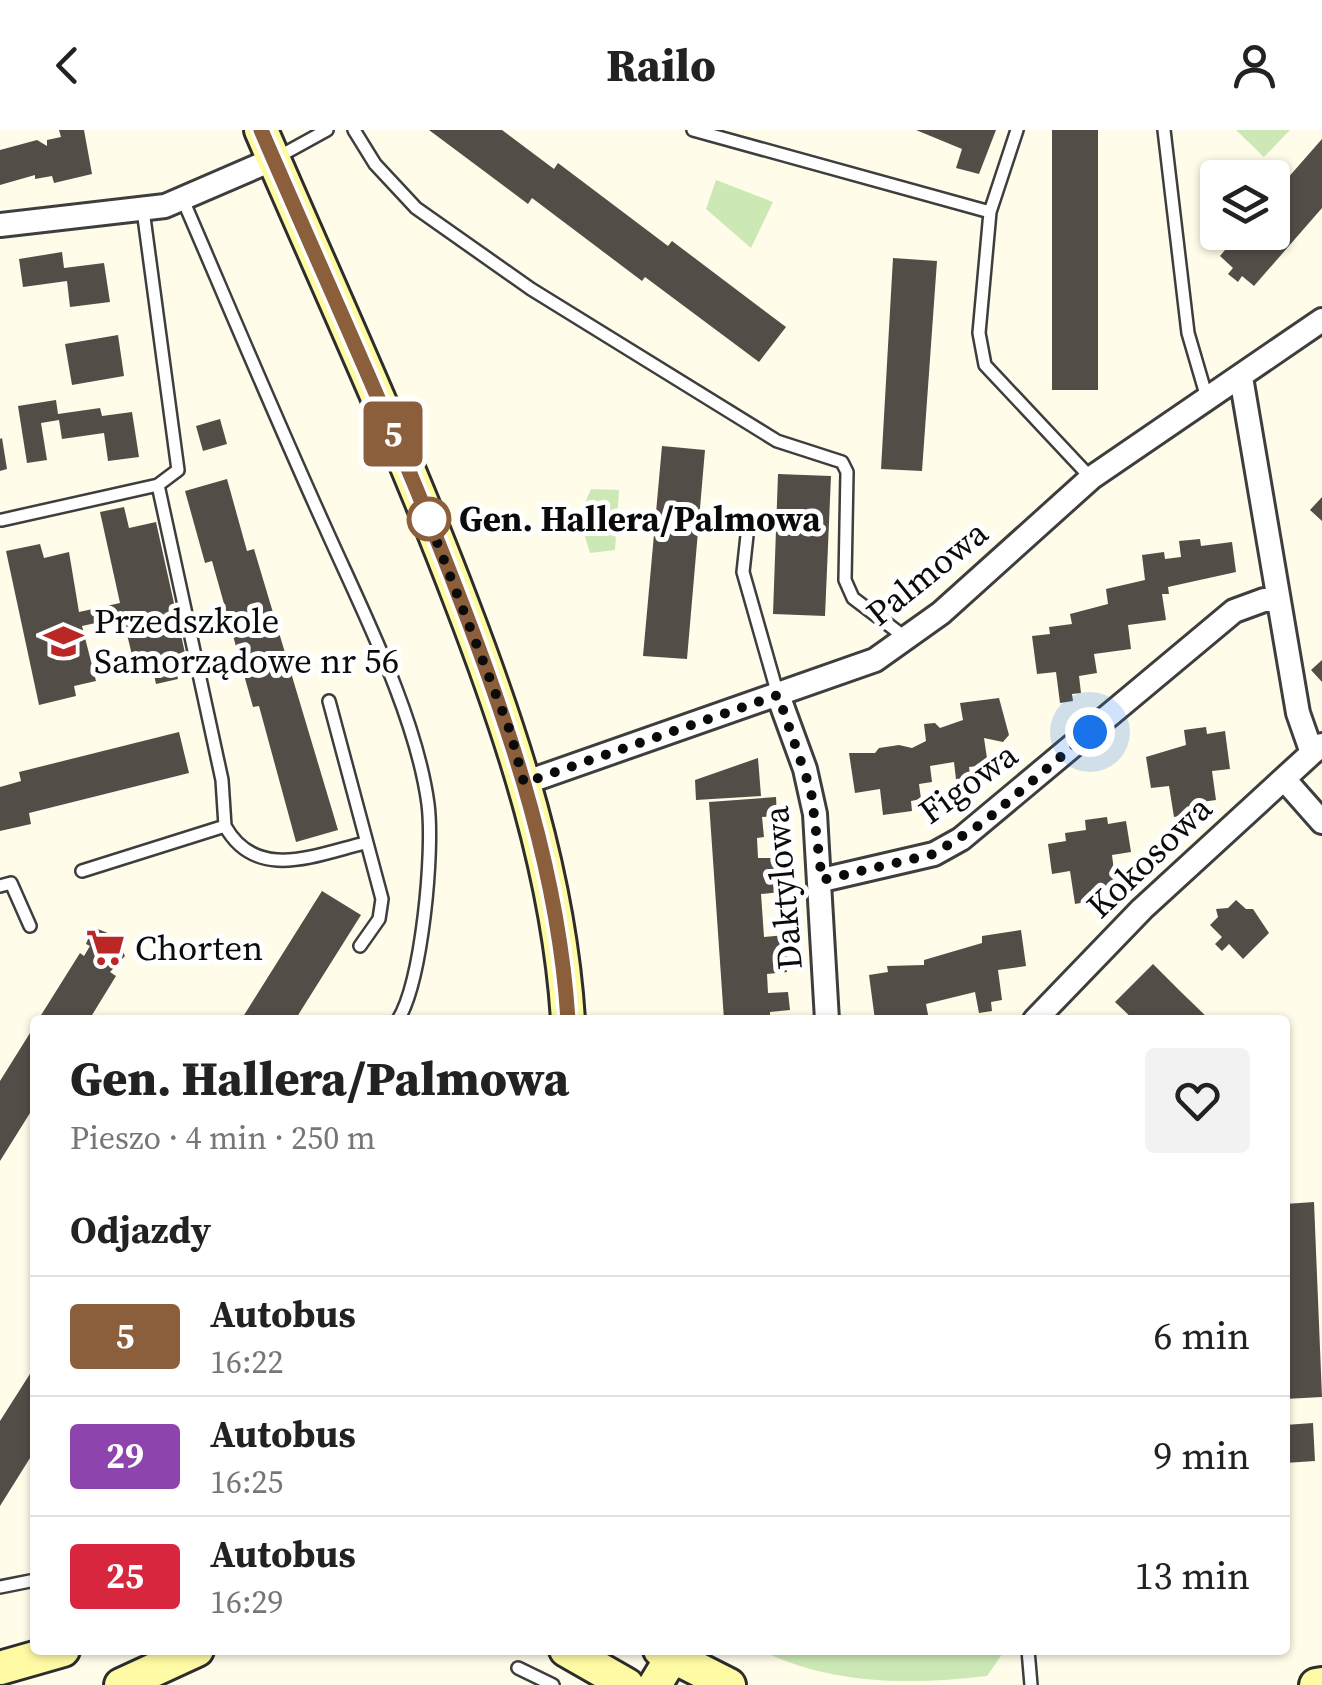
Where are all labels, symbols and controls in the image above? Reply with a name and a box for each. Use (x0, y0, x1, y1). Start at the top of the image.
text: Railo (606, 34, 716, 96)
icon: back (40, 38, 95, 93)
icon: person (1227, 38, 1282, 93)
map controls (1200, 160, 1290, 250)
button: layers (1200, 160, 1290, 250)
line badge: 5 (360, 402, 426, 466)
text: 5 (384, 410, 402, 458)
place label: Gen. Hallera/Palmowa (459, 495, 821, 543)
marker: Gen. Hallera/Palmowa (408, 498, 450, 540)
street label: Palmowa (856, 509, 998, 637)
place label: Przedszkole Samorządowe nr 56 (94, 597, 399, 685)
school or university icon: Przedszkole Samorządowe nr 56 (43, 620, 85, 662)
your location (1065, 707, 1115, 757)
street label: Figowa (909, 731, 1027, 835)
street label: Kokosowa (1076, 785, 1222, 929)
street label: Daktylowa (752, 804, 814, 972)
place label: Chorten (135, 924, 263, 972)
supermarket icon: Chorten (84, 927, 126, 969)
text: Gen. Hallera/Palmowa (70, 1045, 569, 1111)
button: heart (1145, 1048, 1250, 1153)
text: Pieszo · 4 min · 250 m (70, 1116, 376, 1160)
text: Odjazdy (70, 1204, 211, 1256)
text: Autobus (210, 1288, 356, 1340)
text: 6 min (1154, 1310, 1250, 1362)
text: 5 (116, 1312, 134, 1360)
text: 16:22 (210, 1340, 284, 1384)
text: Autobus (210, 1408, 356, 1460)
text: 9 min (1154, 1430, 1250, 1482)
text: 29 (106, 1432, 144, 1480)
text: 16:25 (210, 1460, 284, 1504)
text: Autobus (210, 1528, 356, 1580)
text: 13 min (1135, 1550, 1250, 1602)
text: 25 (106, 1552, 144, 1600)
text: 16:29 (210, 1580, 284, 1624)

